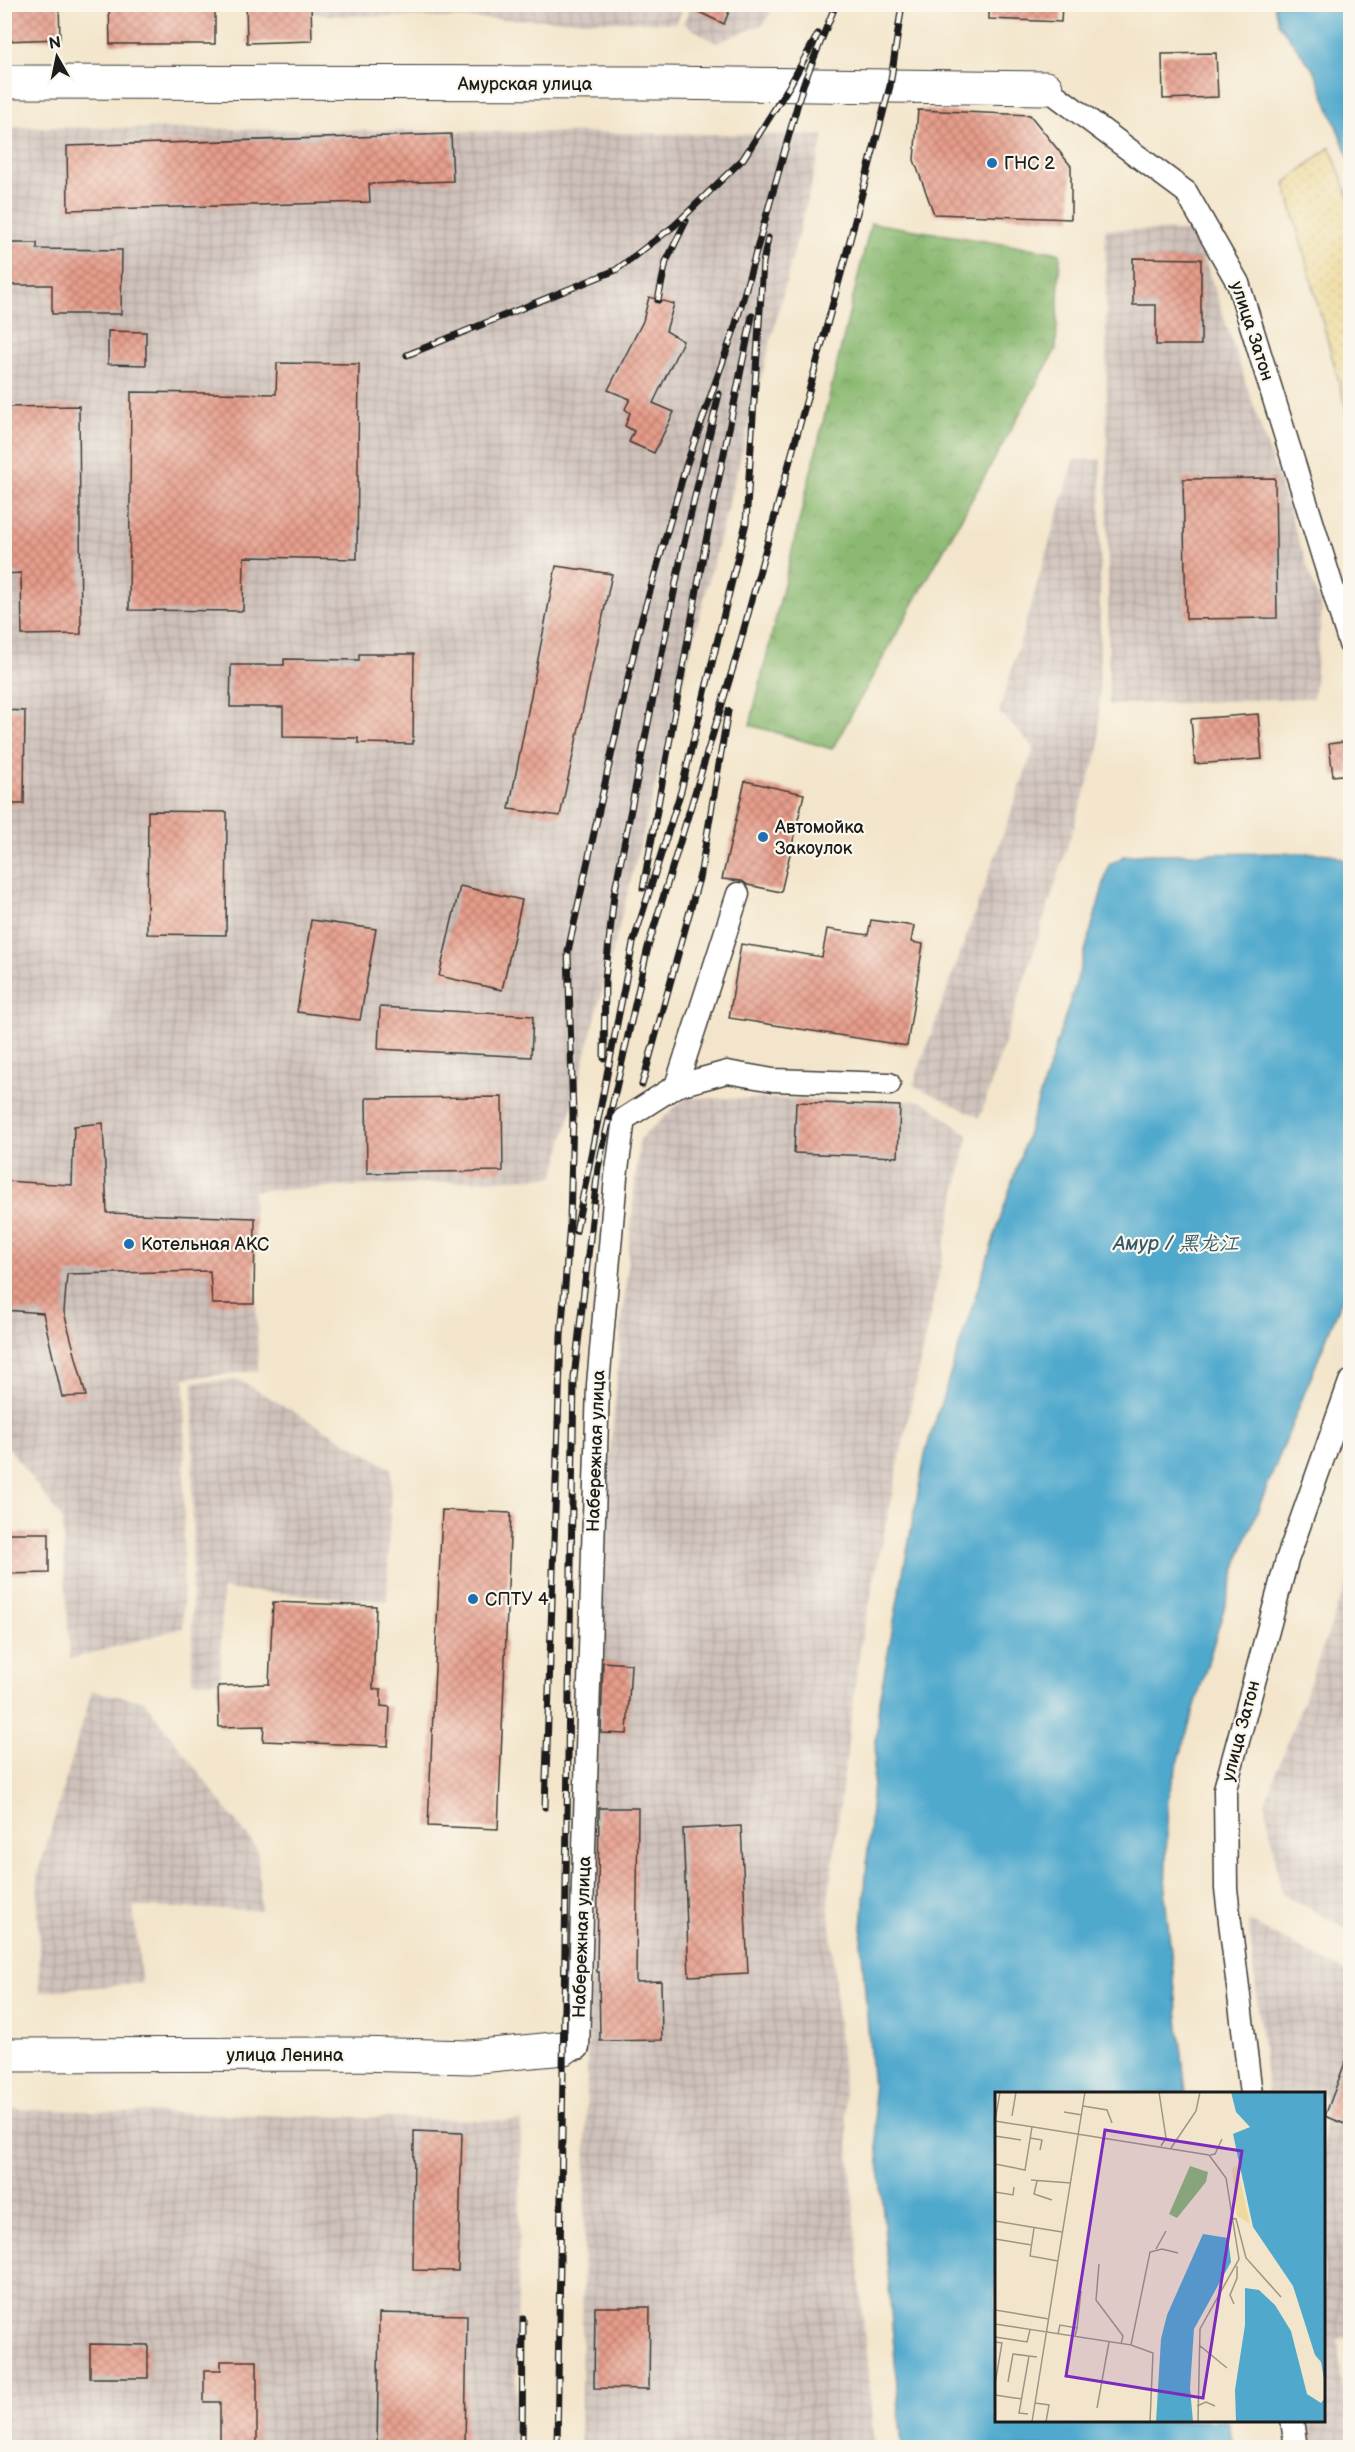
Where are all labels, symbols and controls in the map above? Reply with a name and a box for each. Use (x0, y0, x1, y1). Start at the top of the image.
north arrow (27, 27, 87, 87)
text: N (47, 33, 62, 54)
street label: Амурская улица (457, 74, 593, 95)
place label: ГНС 2 (1004, 153, 1055, 174)
marker: ГНС 2 (985, 156, 999, 170)
street label: улица Затон (1226, 279, 1278, 383)
place label: Автомойка Закоулок (774, 817, 865, 859)
marker: Автомойка Закоулок (756, 830, 770, 844)
water label: Амур / 黑龙江 (1112, 1232, 1240, 1256)
place label: Котельная АКС (141, 1234, 269, 1255)
marker: Котельная АКС (122, 1237, 136, 1251)
street label: Набережная улица (583, 1369, 609, 1532)
place label: СПТУ 4 (485, 1589, 549, 1610)
marker: СПТУ 4 (466, 1592, 480, 1606)
street label: улица Затон (1217, 1678, 1265, 1784)
street label: Набережная улица (569, 1855, 595, 2018)
street label: улица Ленина (226, 2045, 344, 2066)
inset map (995, 2092, 1325, 2422)

